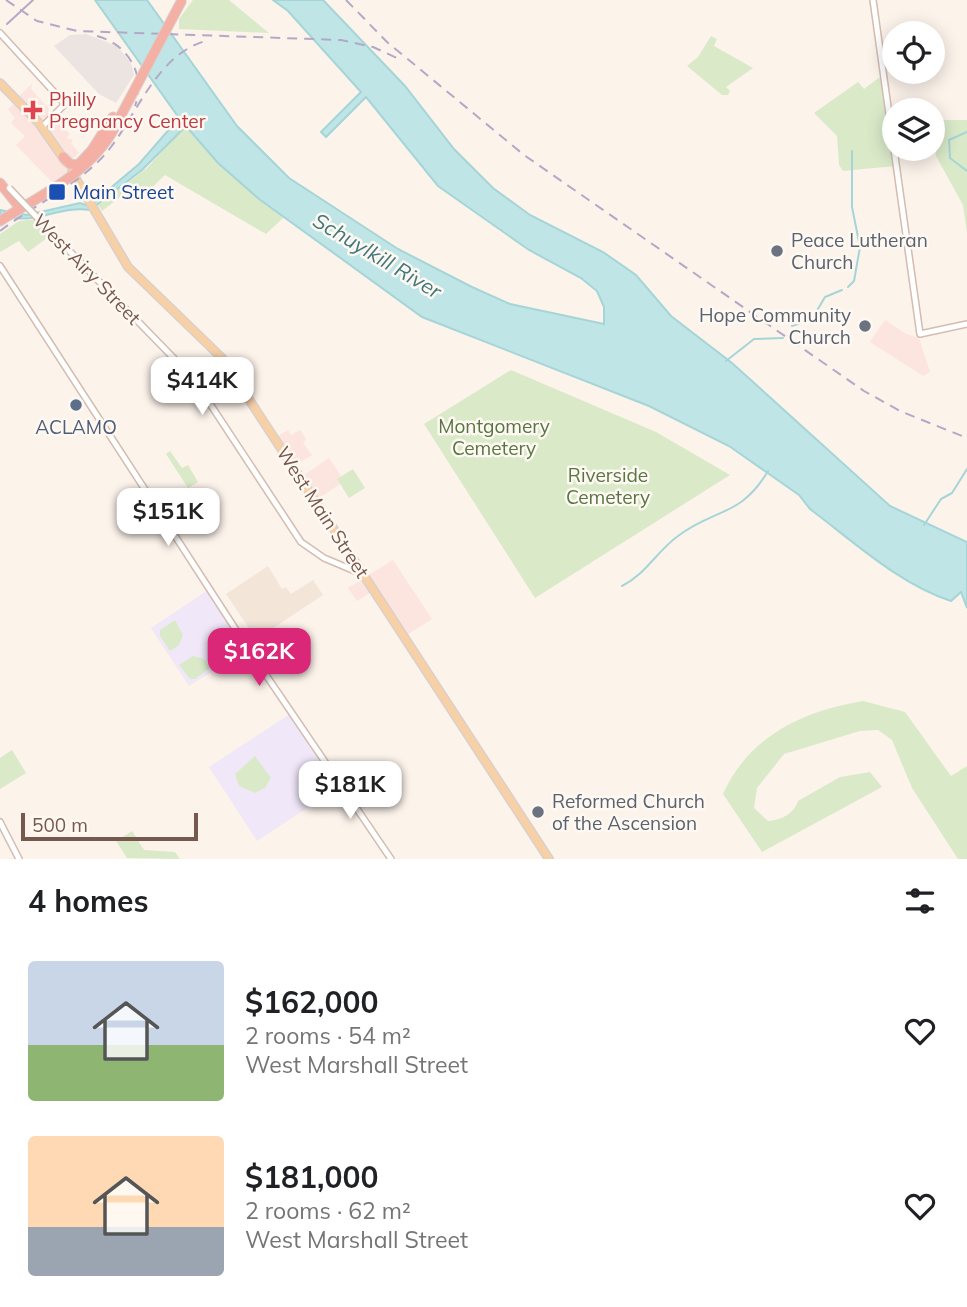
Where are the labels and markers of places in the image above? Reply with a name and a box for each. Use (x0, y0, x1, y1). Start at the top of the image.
place label: Philly Pregnancy Center (49, 87, 206, 133)
marker: Philly Pregnancy Center (23, 100, 43, 120)
place label: Main Street (73, 180, 174, 204)
marker: Main Street (47, 182, 67, 202)
place label: Peace Lutheran Church (791, 228, 928, 274)
marker: Peace Lutheran Church (769, 243, 785, 259)
place label: Hope Community Church (699, 303, 851, 349)
marker: Hope Community Church (857, 318, 873, 334)
pin: $414K (153, 358, 251, 417)
marker: ACLAMO (68, 397, 84, 413)
place label: ACLAMO (35, 415, 117, 439)
pin: $151K (119, 489, 217, 548)
pin: $162K (210, 628, 308, 688)
pin: $181K (301, 762, 399, 821)
place label: Reformed Church of the Ascension (552, 789, 705, 835)
marker: Reformed Church of the Ascension (530, 804, 546, 820)

